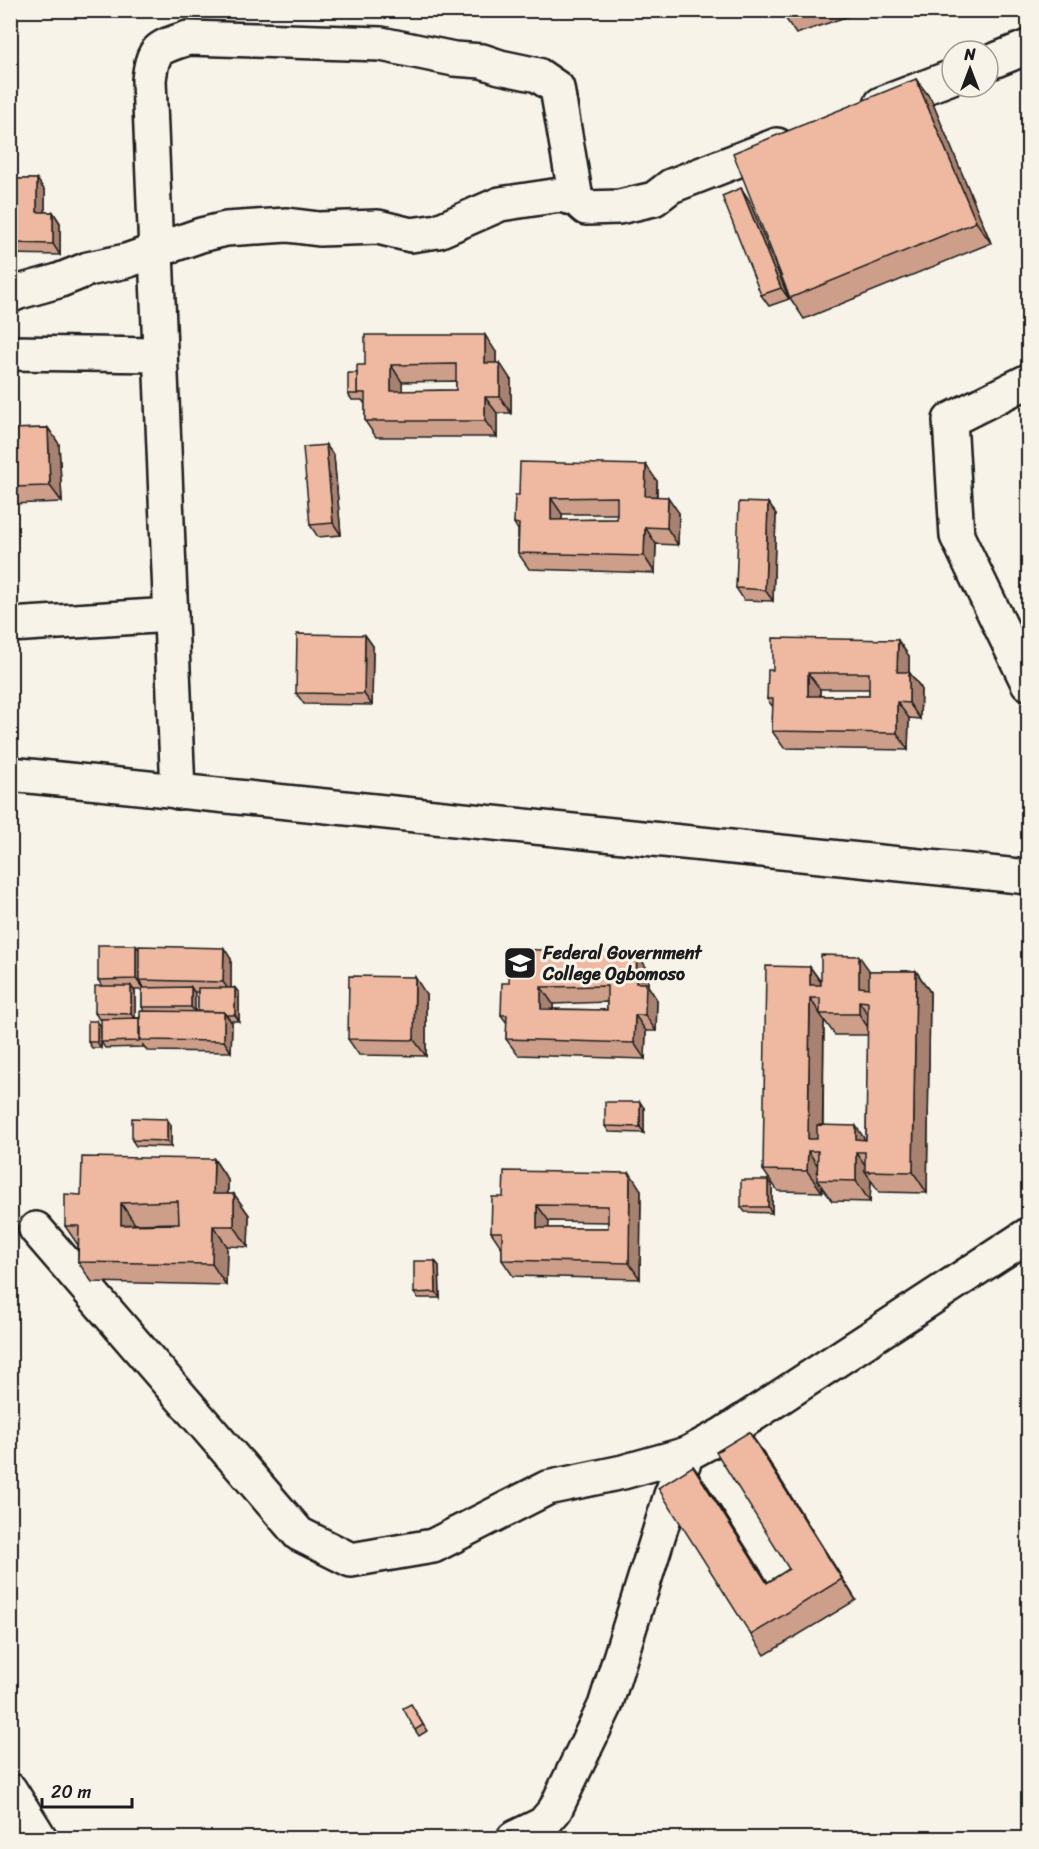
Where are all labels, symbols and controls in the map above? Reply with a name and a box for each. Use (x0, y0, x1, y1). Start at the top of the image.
north arrow (940, 39, 1000, 99)
text: N (963, 40, 976, 69)
place label: Federal Government College Ogbomoso (542, 937, 703, 990)
school or university icon: Federal Government College Ogbomoso (502, 945, 538, 981)
scale bar (42, 1771, 132, 1809)
text: 20 m (51, 1776, 91, 1808)

